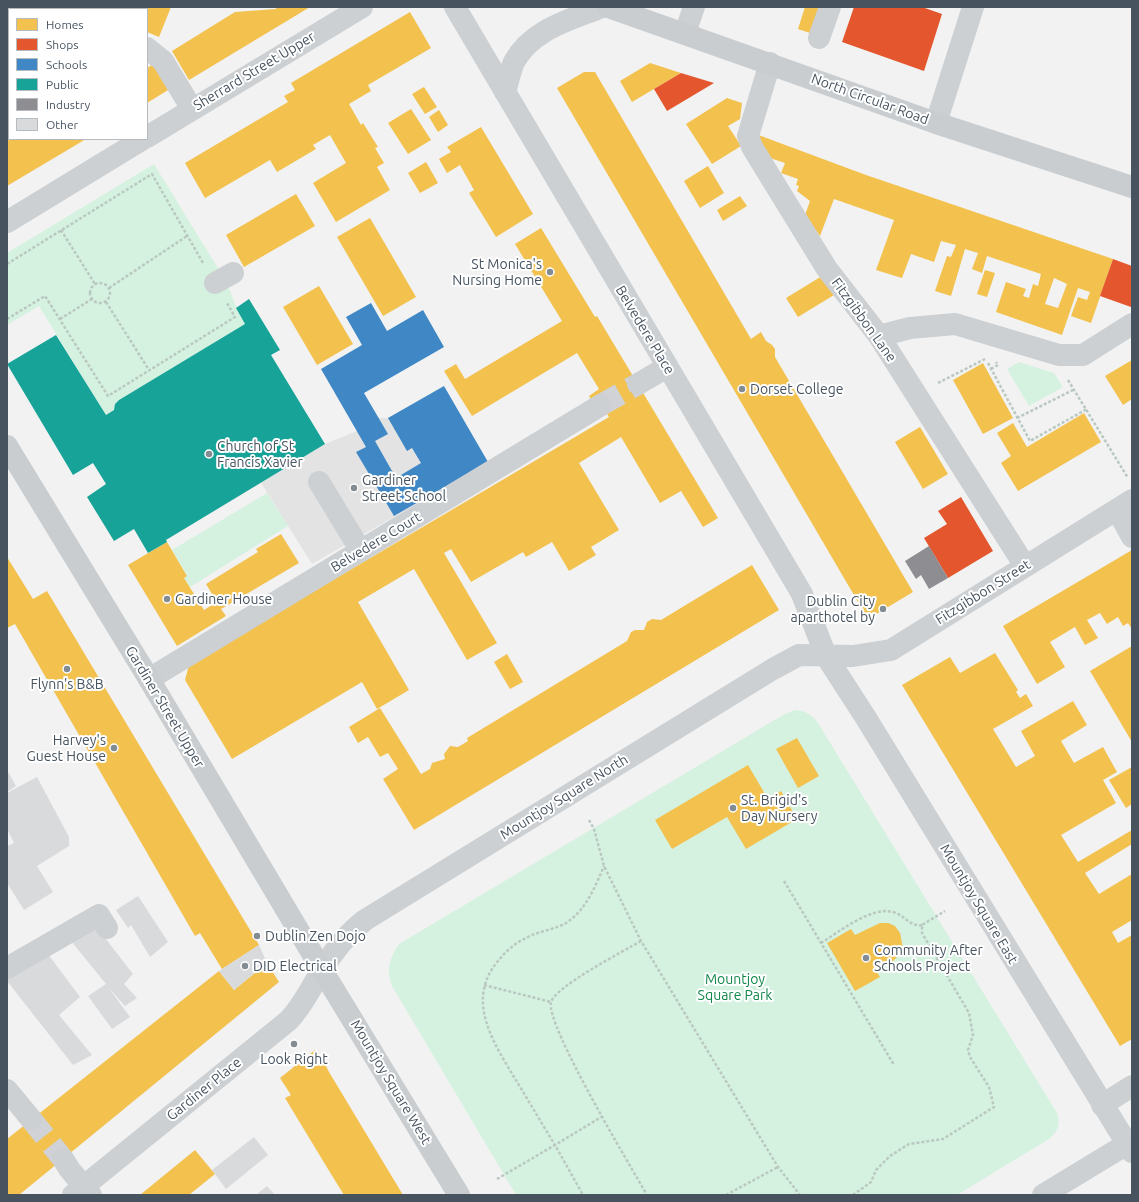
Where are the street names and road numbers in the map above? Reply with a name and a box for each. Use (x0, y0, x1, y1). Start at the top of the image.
street label: Sherrard Street Upper (190, 28, 318, 114)
street label: North Circular Road (809, 70, 931, 128)
street label: Fitzgibbon Lane (828, 275, 900, 365)
street label: Belvedere Place (612, 283, 678, 377)
street label: Belvedere Court (328, 508, 424, 576)
street label: Fitzgibbon Street (932, 556, 1034, 628)
street label: Gardiner Street Upper (122, 643, 208, 771)
street label: Mountjoy Square North (497, 751, 631, 843)
street label: Mountjoy Square East (937, 841, 1021, 967)
street label: Mountjoy Square West (347, 1017, 435, 1147)
street label: Gardiner Place (163, 1054, 245, 1124)

